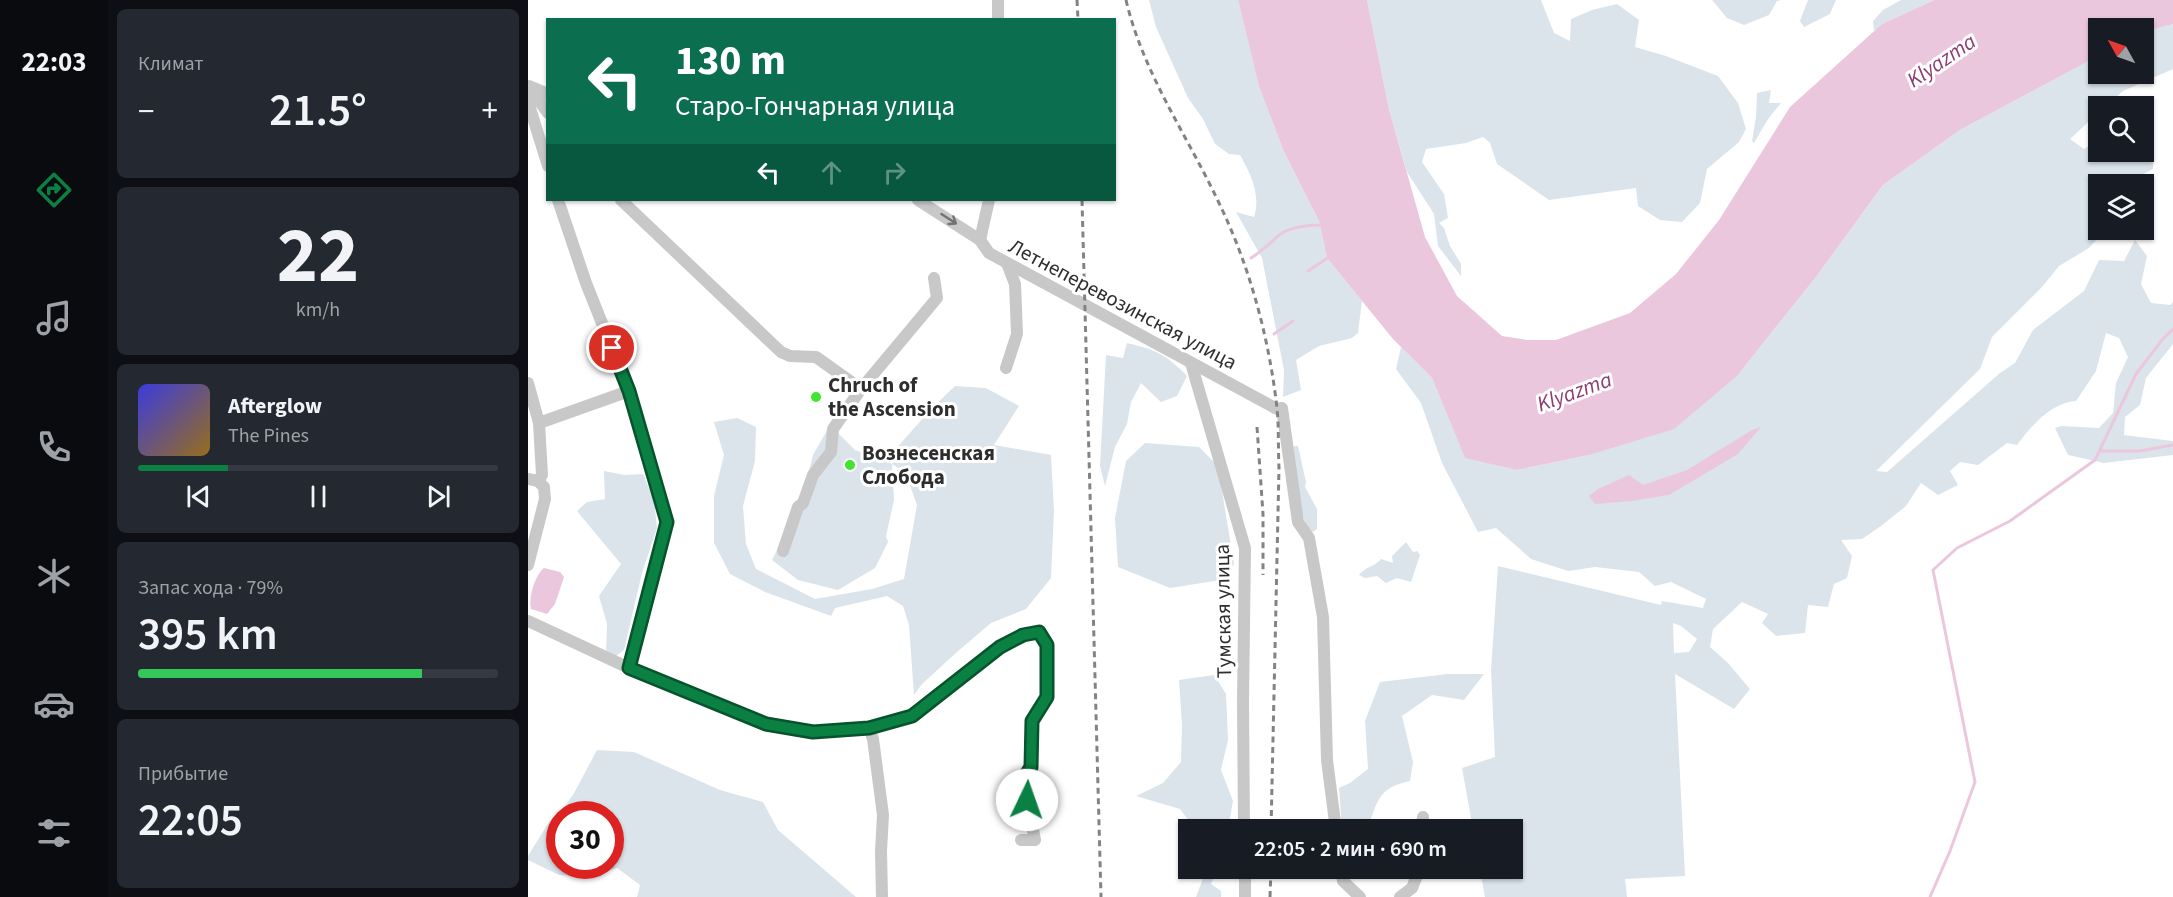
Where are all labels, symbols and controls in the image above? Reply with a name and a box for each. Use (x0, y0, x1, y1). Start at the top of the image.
north arrow (2088, 18, 2154, 84)
map controls (2088, 18, 2154, 240)
water label: Klyazma (1900, 26, 1983, 96)
text: 130 m (675, 31, 786, 91)
icon: left (576, 42, 654, 120)
text: 22:03 (21, 43, 87, 82)
text: Климат (138, 50, 204, 78)
text: 21.5° (269, 79, 367, 143)
text: Старо-Гончарная улица (675, 87, 955, 126)
text: − (138, 88, 154, 135)
text: + (482, 88, 498, 135)
button: search (2088, 96, 2154, 162)
icon: left (752, 156, 785, 189)
icon: ahead (815, 156, 848, 189)
icon: right (878, 156, 911, 189)
icon: directions (33, 169, 75, 211)
button: layers (2088, 174, 2154, 240)
text: 22 (277, 201, 359, 312)
one-way arrow (940, 214, 957, 226)
street label: Летнеперевозинская улица (1003, 231, 1243, 377)
text: km/h (296, 296, 340, 324)
icon: music (33, 297, 75, 339)
pin (586, 322, 637, 373)
icon: arrive (595, 331, 628, 364)
water label: Klyazma (1532, 364, 1616, 420)
place label: Chruch of the Ascension (828, 370, 956, 424)
text: Afterglow (228, 390, 322, 422)
marker: Chruch of the Ascension (809, 390, 823, 404)
text: The Pines (228, 422, 309, 450)
icon: phone (33, 426, 75, 468)
place label: Вознесенская Слобода (862, 438, 995, 492)
marker: Вознесенская Слобода (843, 458, 857, 472)
icon: previous (182, 480, 215, 513)
icon: pause (302, 480, 335, 513)
icon: next (422, 480, 455, 513)
street label: Тумская улица (1207, 544, 1239, 678)
icon: climate (33, 555, 75, 597)
text: Запас хода · 79% (138, 574, 283, 602)
text: 395 km (138, 603, 278, 667)
icon: car (33, 683, 75, 725)
text: Прибытие (138, 760, 228, 788)
position arrow (995, 768, 1059, 832)
text: 22:05 (138, 789, 243, 853)
speed limit sign: 30 (546, 801, 624, 879)
icon: filters (33, 812, 75, 854)
text: 22:05 · 2 мин · 690 m (1254, 833, 1447, 865)

